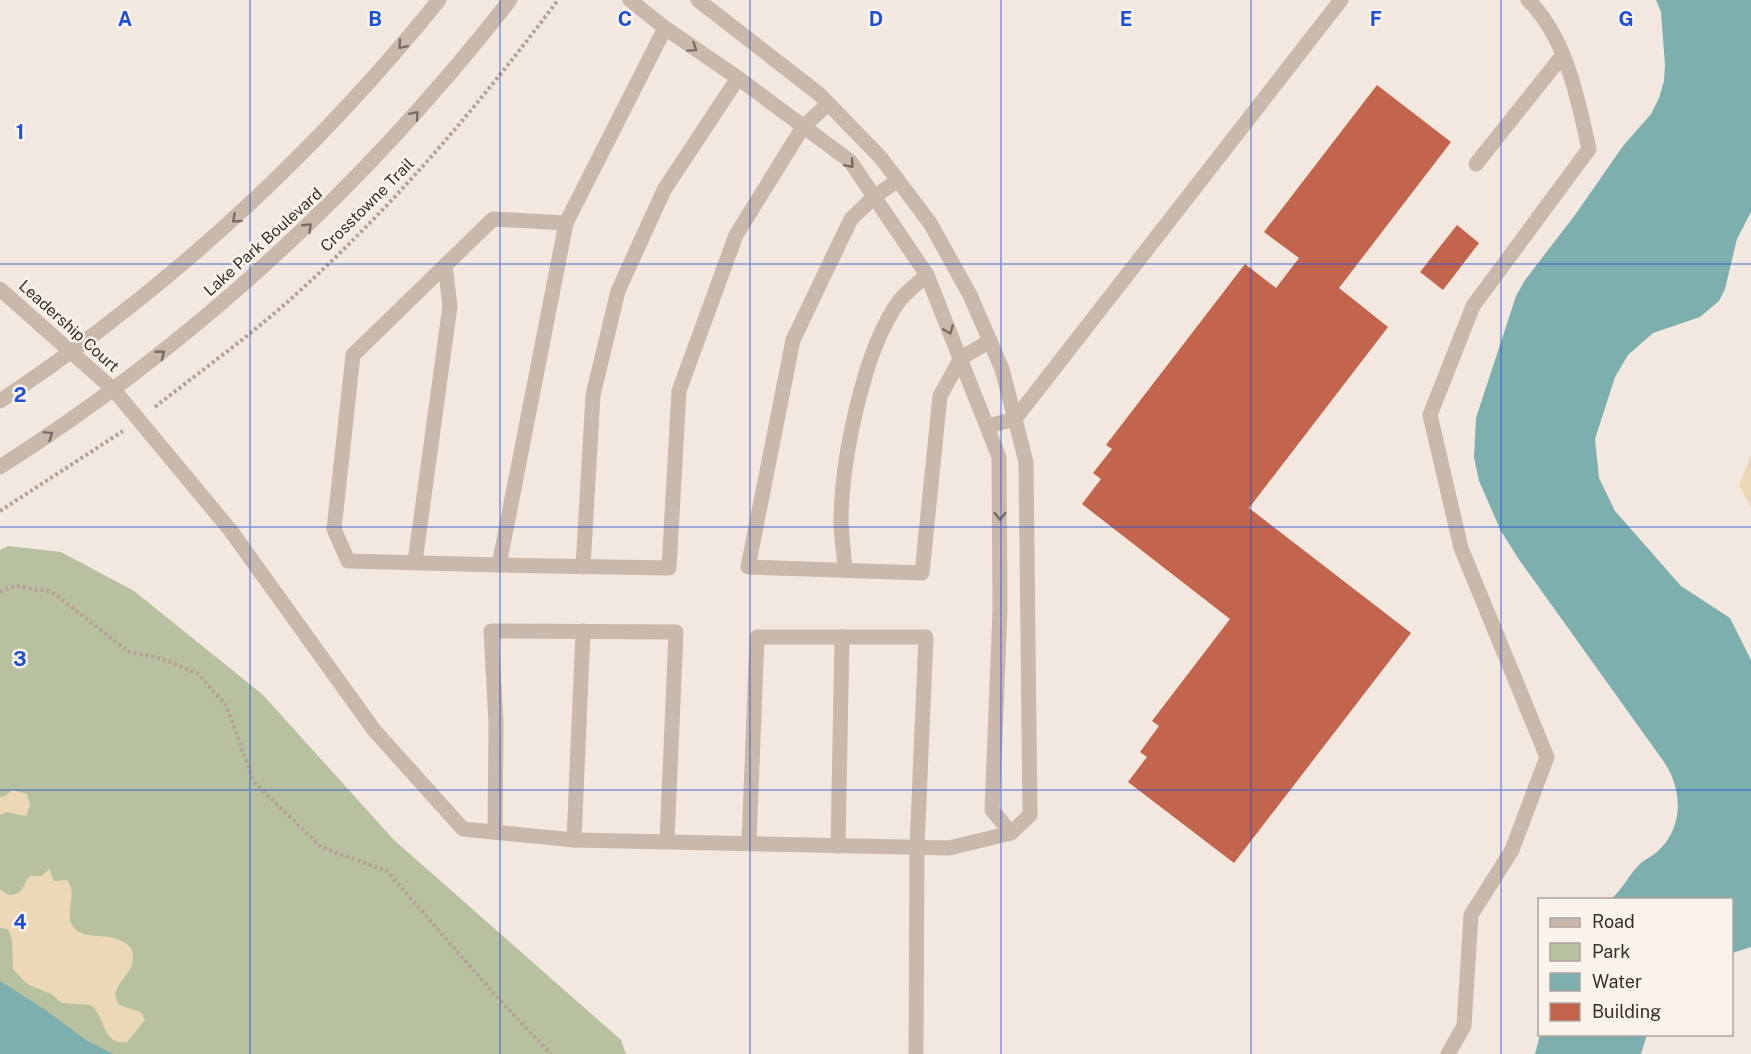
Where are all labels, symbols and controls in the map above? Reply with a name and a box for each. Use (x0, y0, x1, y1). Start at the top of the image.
text: A (118, 7, 132, 31)
text: B (368, 7, 382, 31)
text: C (618, 7, 632, 31)
text: D (869, 7, 883, 31)
text: E (1120, 7, 1132, 31)
text: F (1370, 7, 1382, 31)
text: G (1618, 7, 1634, 31)
one-way arrow (398, 38, 409, 49)
one-way arrow (687, 41, 698, 52)
one-way arrow (408, 112, 419, 122)
text: 1 (16, 120, 24, 144)
street label: Crosstowne Trail (316, 154, 418, 256)
one-way arrow (843, 157, 854, 168)
street label: Lake Park Boulevard (200, 184, 326, 300)
one-way arrow (232, 212, 242, 223)
one-way arrow (301, 223, 312, 234)
street label: Leadership Court (15, 276, 123, 376)
one-way arrow (942, 324, 954, 335)
one-way arrow (154, 351, 165, 362)
text: 2 (14, 383, 26, 407)
one-way arrow (42, 431, 53, 442)
one-way arrow (994, 511, 1006, 520)
text: 3 (13, 647, 27, 671)
legend (1538, 898, 1733, 1036)
text: 4 (13, 910, 27, 934)
text: Road (1592, 911, 1635, 932)
text: Park (1592, 941, 1630, 962)
text: Water (1592, 971, 1642, 992)
text: Building (1592, 1001, 1661, 1022)

